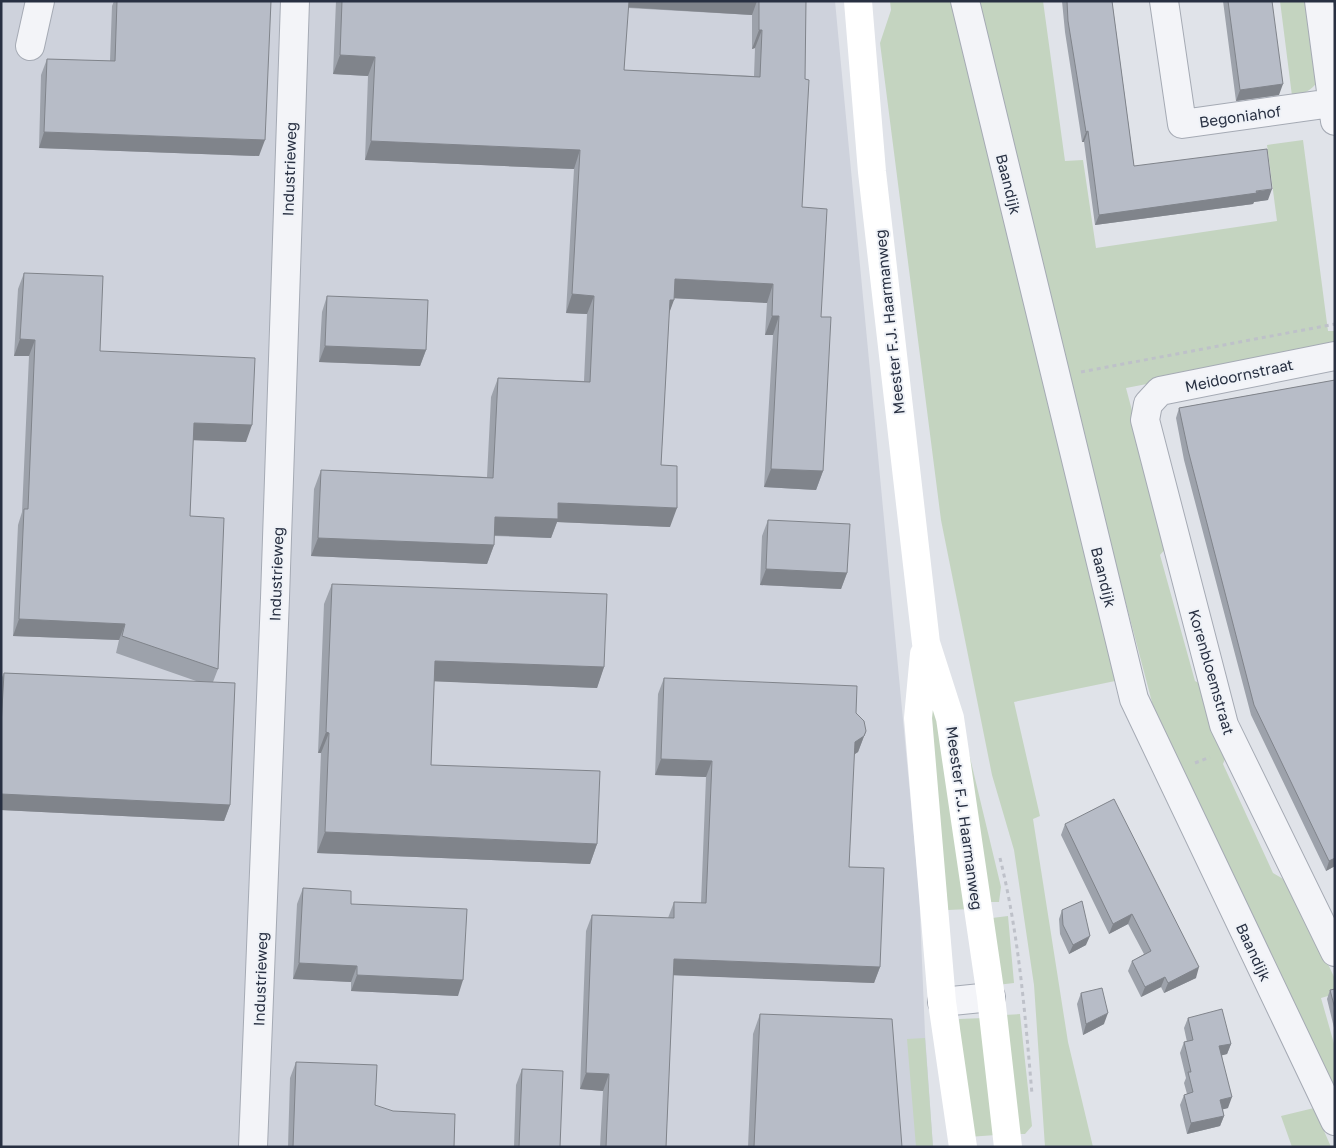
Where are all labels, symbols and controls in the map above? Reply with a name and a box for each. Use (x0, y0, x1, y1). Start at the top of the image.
street label: Begoniahof (1198, 101, 1282, 131)
street label: Industrieweg (278, 121, 300, 217)
street label: Baandijk (993, 152, 1025, 217)
street label: Meester F.J. Haarmanweg (870, 229, 908, 415)
street label: Meidoornstraat (1183, 355, 1295, 395)
street label: Industrieweg (265, 526, 287, 622)
street label: Baandijk (1088, 545, 1120, 610)
street label: Korenbloemstraat (1185, 607, 1239, 737)
street label: Meester F.J. Haarmanweg (943, 725, 987, 911)
street label: Baandijk (1233, 920, 1275, 984)
street label: Industrieweg (249, 931, 271, 1027)

